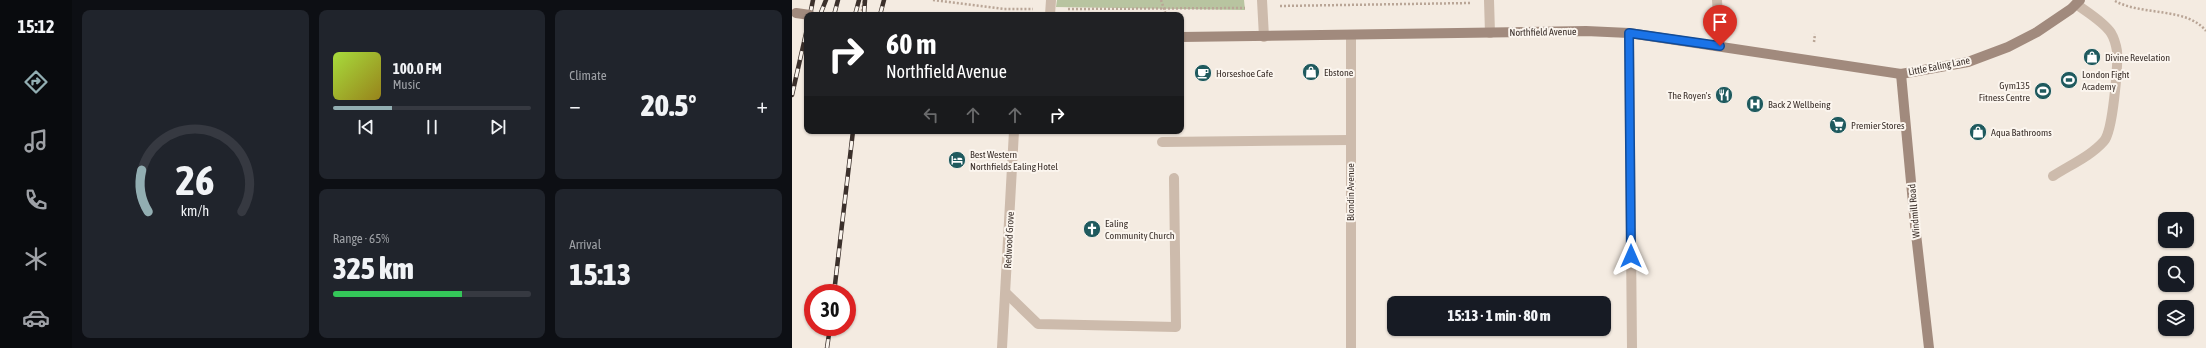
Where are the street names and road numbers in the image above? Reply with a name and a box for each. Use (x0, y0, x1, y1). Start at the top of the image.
street label: Northfield Avenue (1509, 26, 1577, 38)
street label: Little Ealing Lane (1907, 55, 1971, 77)
street label: Blondin Avenue (1345, 163, 1356, 221)
street label: Windmill Road (1906, 183, 1922, 239)
street label: Redwood Grove (1002, 211, 1016, 269)

